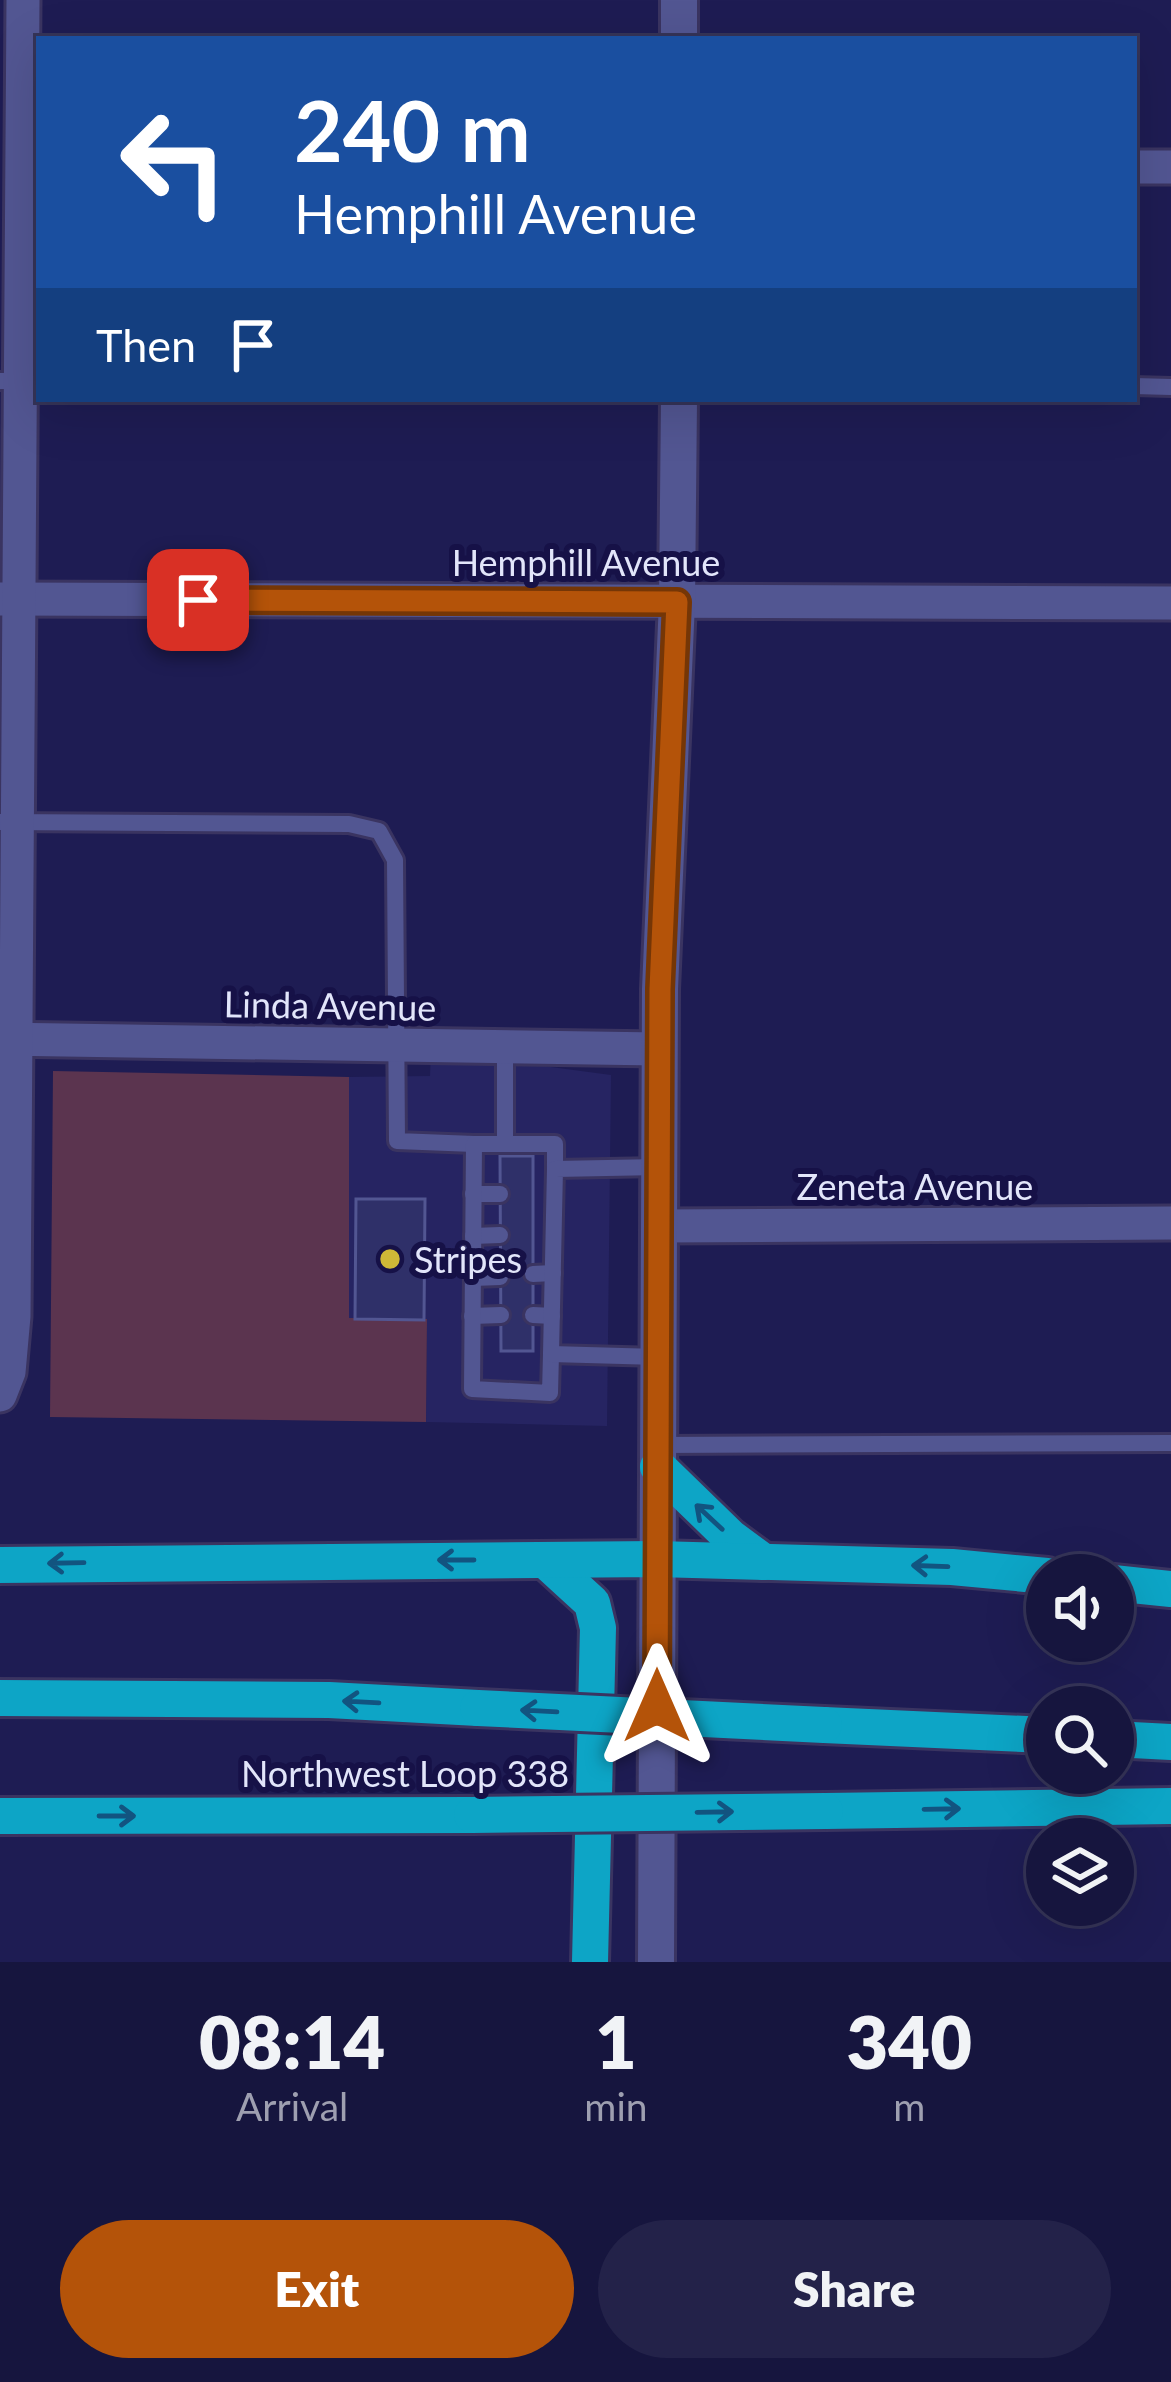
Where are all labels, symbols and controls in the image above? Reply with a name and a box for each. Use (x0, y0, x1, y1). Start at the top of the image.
text: 240 m (294, 79, 531, 180)
icon: left (96, 84, 252, 240)
text: Hemphill Avenue (294, 181, 697, 246)
icon: arrive (220, 312, 286, 378)
text: Then (96, 318, 196, 372)
street label: Hemphill Avenue (452, 540, 720, 584)
pin (147, 549, 249, 651)
icon: arrive (165, 567, 231, 633)
street label: Linda Avenue (223, 981, 437, 1029)
street label: Zeneta Avenue (797, 1164, 1033, 1208)
place label: Stripes (414, 1237, 522, 1281)
marker: Stripes (377, 1246, 403, 1272)
one-way arrow (695, 1503, 724, 1531)
one-way arrow (437, 1549, 476, 1571)
one-way arrow (47, 1551, 86, 1574)
one-way arrow (911, 1554, 950, 1577)
map controls (1026, 1554, 1134, 1926)
button: sound (1026, 1554, 1134, 1662)
position arrow (594, 1643, 720, 1769)
button: search (1026, 1686, 1134, 1794)
one-way arrow (342, 1690, 381, 1713)
one-way arrow (520, 1699, 559, 1722)
street label: Northwest Loop 338 (241, 1751, 569, 1795)
one-way arrow (922, 1797, 961, 1820)
one-way arrow (695, 1801, 734, 1824)
one-way arrow (97, 1805, 136, 1827)
button: layers (1026, 1818, 1134, 1926)
text: 08:14 (199, 1998, 385, 2084)
text: 1 (595, 1998, 637, 2084)
text: 340 (847, 1998, 972, 2084)
text: Arrival (236, 2083, 348, 2129)
text: min (584, 2083, 648, 2129)
text: m (893, 2083, 925, 2129)
button: Exit (60, 2220, 574, 2358)
button: Share (598, 2220, 1111, 2358)

